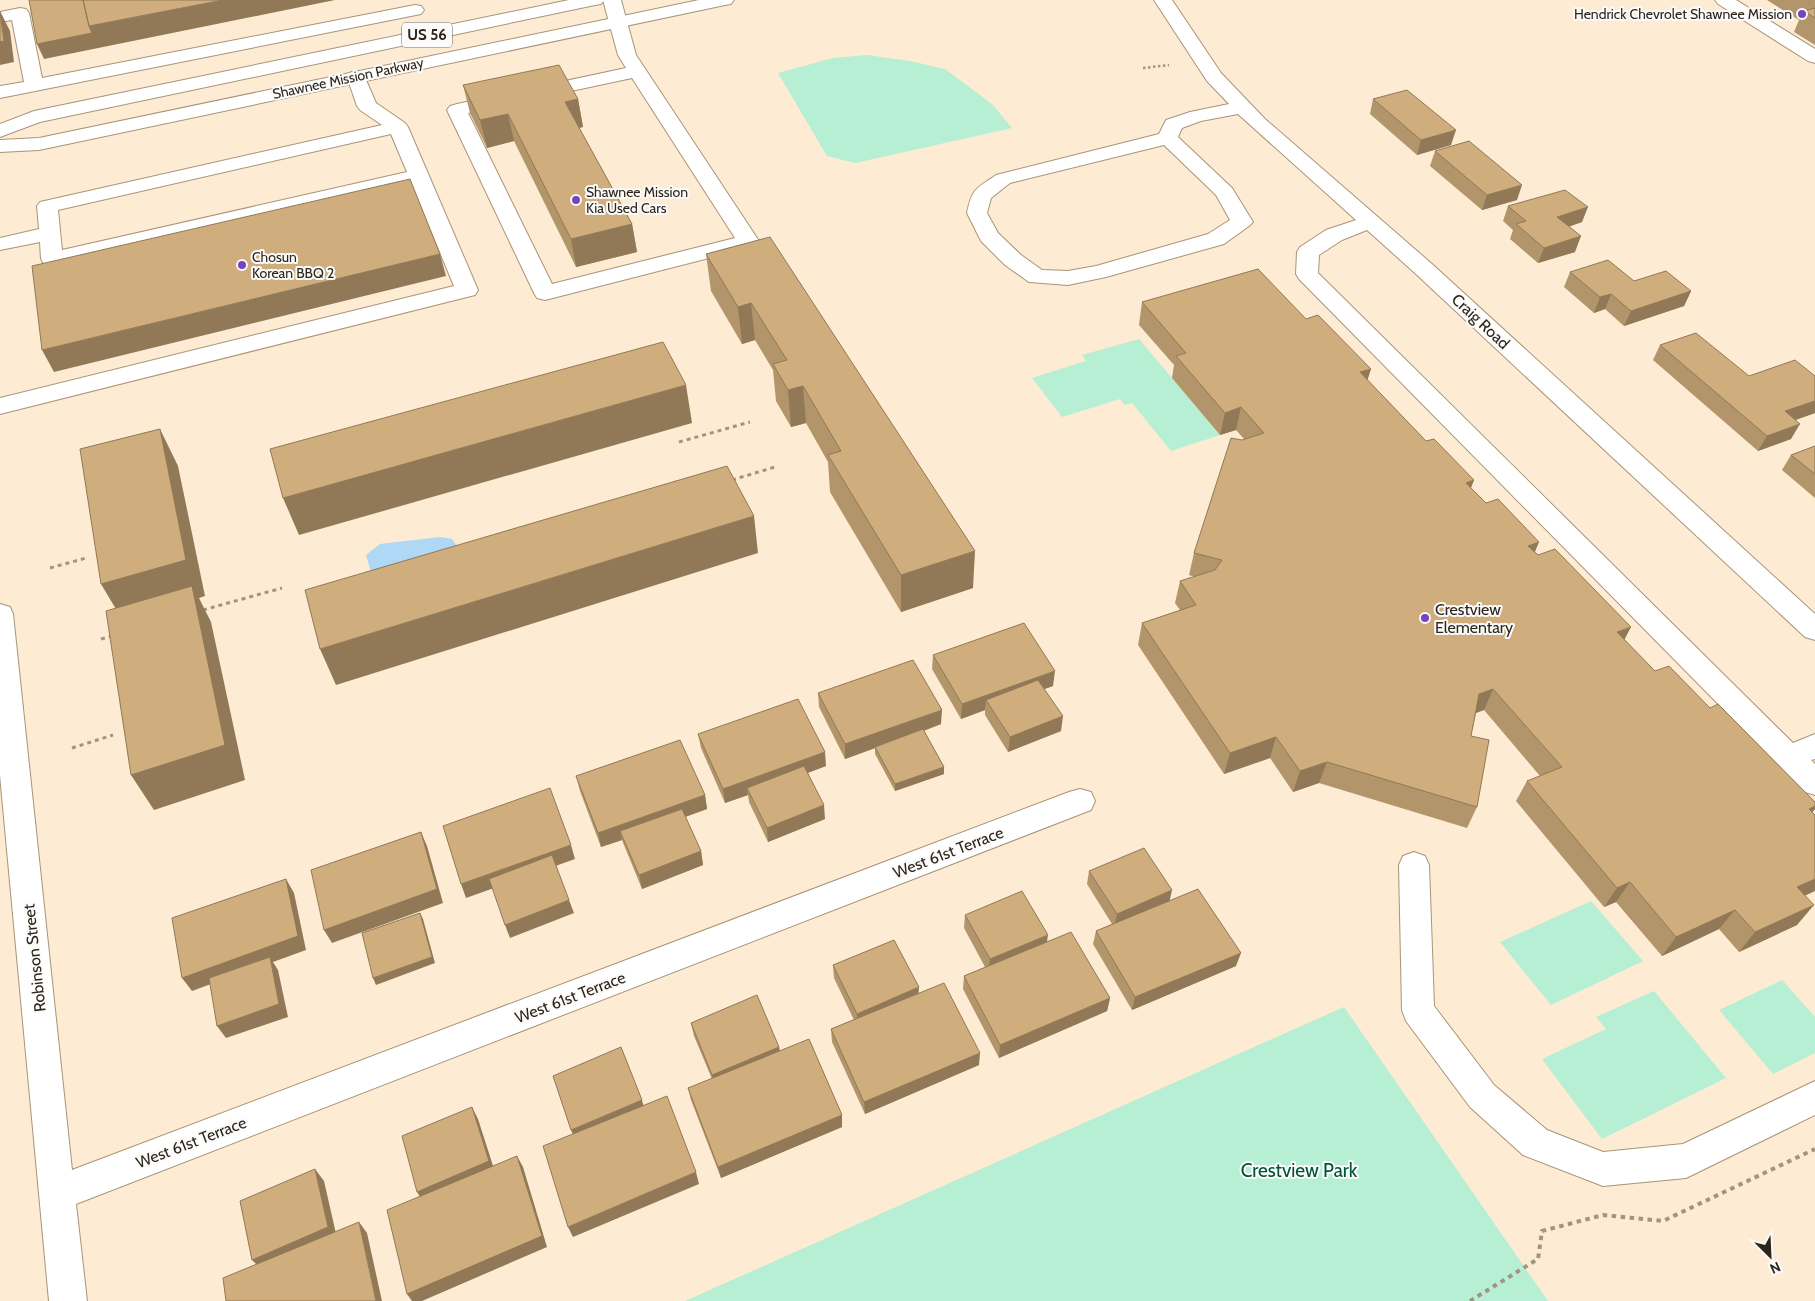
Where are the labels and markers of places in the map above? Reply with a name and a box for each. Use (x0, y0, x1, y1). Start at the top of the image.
place label: Hendrick Chevrolet Shawnee Mission (1574, 5, 1792, 23)
marker: Hendrick Chevrolet Shawnee Mission (1796, 8, 1808, 20)
place label: Shawnee Mission Kia Used Cars (586, 183, 688, 217)
marker: Shawnee Mission Kia Used Cars (570, 194, 582, 206)
place label: Chosun Korean BBQ 2 (252, 248, 334, 282)
marker: Chosun Korean BBQ 2 (236, 259, 248, 271)
place label: Crestview Elementary (1435, 600, 1513, 637)
marker: Crestview Elementary (1419, 612, 1431, 624)

